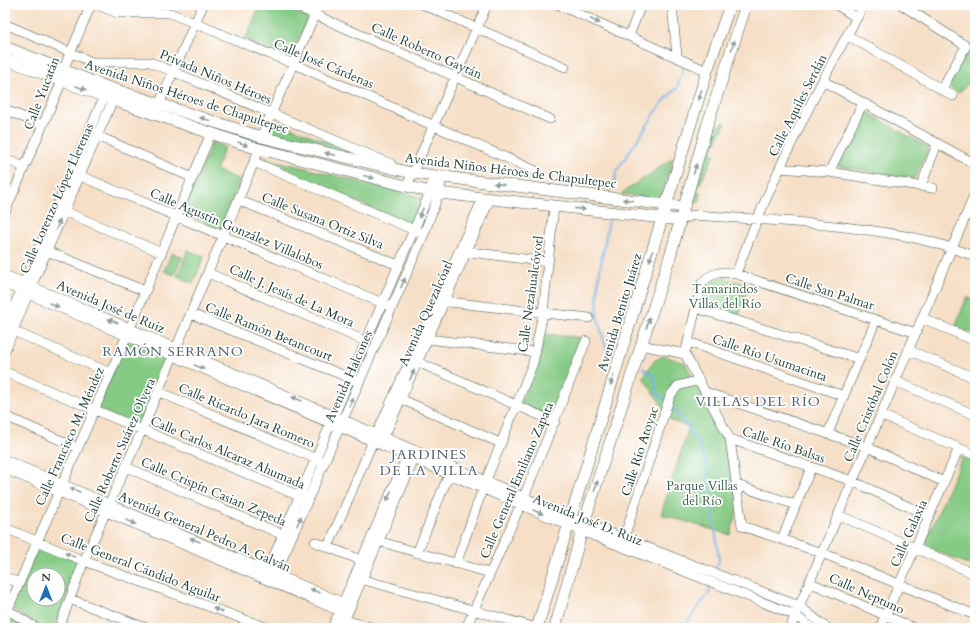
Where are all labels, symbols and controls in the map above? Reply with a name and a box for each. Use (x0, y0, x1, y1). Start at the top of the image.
street label: Calle Roberto Gaytán (368, 18, 485, 84)
one-way arrow (589, 18, 600, 24)
street label: Calle José Cárdenas (271, 35, 376, 93)
one-way arrow (730, 39, 736, 51)
street label: Privada Niños Héroes (157, 45, 274, 109)
street label: Calle Aquiles Serdán (764, 51, 832, 160)
street label: Calle Yucatán (20, 54, 64, 133)
street label: Avenida Niños Héroes de Chapultepec (83, 55, 291, 138)
one-way arrow (75, 85, 87, 91)
one-way arrow (697, 90, 703, 102)
one-way arrow (199, 116, 211, 122)
street label: Calle Lorenzo López Llerenas (16, 120, 98, 276)
one-way arrow (238, 142, 250, 148)
street label: Avenida Niños Héroes de Chapultepec (404, 149, 618, 193)
one-way arrow (324, 150, 336, 156)
one-way arrow (692, 163, 698, 175)
one-way arrow (363, 174, 375, 180)
one-way arrow (493, 181, 505, 188)
street label: Calle Agustín González Villalobos (147, 184, 326, 274)
street label: Calle Susana Ortiz Silva (259, 188, 387, 254)
one-way arrow (622, 197, 634, 203)
one-way arrow (574, 206, 586, 212)
one-way arrow (418, 208, 424, 219)
one-way arrow (55, 220, 61, 231)
street label: Calle Nezahualcóyotl (514, 234, 548, 354)
one-way arrow (648, 250, 654, 262)
street label: Avenida Benito Juárez (593, 251, 647, 374)
street label: Avenida Quezalcóatl (395, 257, 458, 369)
street label: Calle J. Jesús de La Mora (226, 260, 357, 332)
street label: Calle San Palmar (783, 269, 877, 315)
street label: Avenida José de Ruiz (54, 276, 168, 338)
one-way arrow (400, 277, 406, 288)
park label: Tamarindos Villas del Río (689, 280, 761, 313)
street label: Calle Ramón Betancourt (202, 298, 335, 366)
one-way arrow (48, 302, 59, 308)
one-way arrow (646, 316, 652, 328)
one-way arrow (107, 318, 118, 324)
street label: Avenida Halcones (321, 327, 377, 425)
street label: Calle Río Usumacinta (710, 330, 830, 386)
district label: RAMÓN SERRANO (102, 342, 244, 361)
street label: Calle Cristóbal Colón (839, 347, 903, 465)
street label: Calle Francisco M. Méndez (31, 364, 109, 509)
one-way arrow (193, 364, 205, 370)
one-way arrow (409, 369, 415, 381)
one-way arrow (609, 374, 615, 386)
street label: Calle Roberto Suárez Olvera (80, 375, 160, 526)
street label: Calle Ricardo Jara Romero (176, 379, 318, 453)
district label: VILLAS DEL RÍO (695, 392, 821, 411)
one-way arrow (290, 396, 302, 402)
one-way arrow (348, 396, 354, 407)
street label: Calle General Emiliano Zapata (476, 399, 558, 561)
street label: Calle Río Atoyac (617, 404, 663, 499)
street label: Calle Carlos Alcaraz Ahumada (147, 412, 308, 494)
street label: Calle Río Balsas (740, 422, 828, 468)
district label: JARDINES DE LA VILLA (380, 445, 478, 480)
street label: Calle Crispín Casian Zepeda (138, 453, 289, 531)
park label: Parque Villas del Río (666, 477, 738, 510)
one-way arrow (593, 480, 599, 492)
one-way arrow (69, 486, 81, 492)
street label: Avenida General Pedro A. Galván (115, 487, 294, 577)
street label: Avenida José D. Ruiz (530, 490, 645, 550)
one-way arrow (386, 491, 392, 502)
street label: Calle Galaxia (886, 496, 932, 570)
one-way arrow (532, 510, 544, 516)
one-way arrow (296, 515, 302, 527)
one-way arrow (126, 520, 138, 526)
street label: Calle General Cándido Aguilar (58, 529, 224, 607)
one-way arrow (188, 537, 200, 543)
one-way arrow (63, 551, 75, 557)
north arrow (26, 567, 66, 607)
street label: Calle Neptuno (826, 569, 907, 619)
text: N (41, 570, 51, 585)
one-way arrow (309, 588, 320, 594)
one-way arrow (212, 606, 224, 612)

